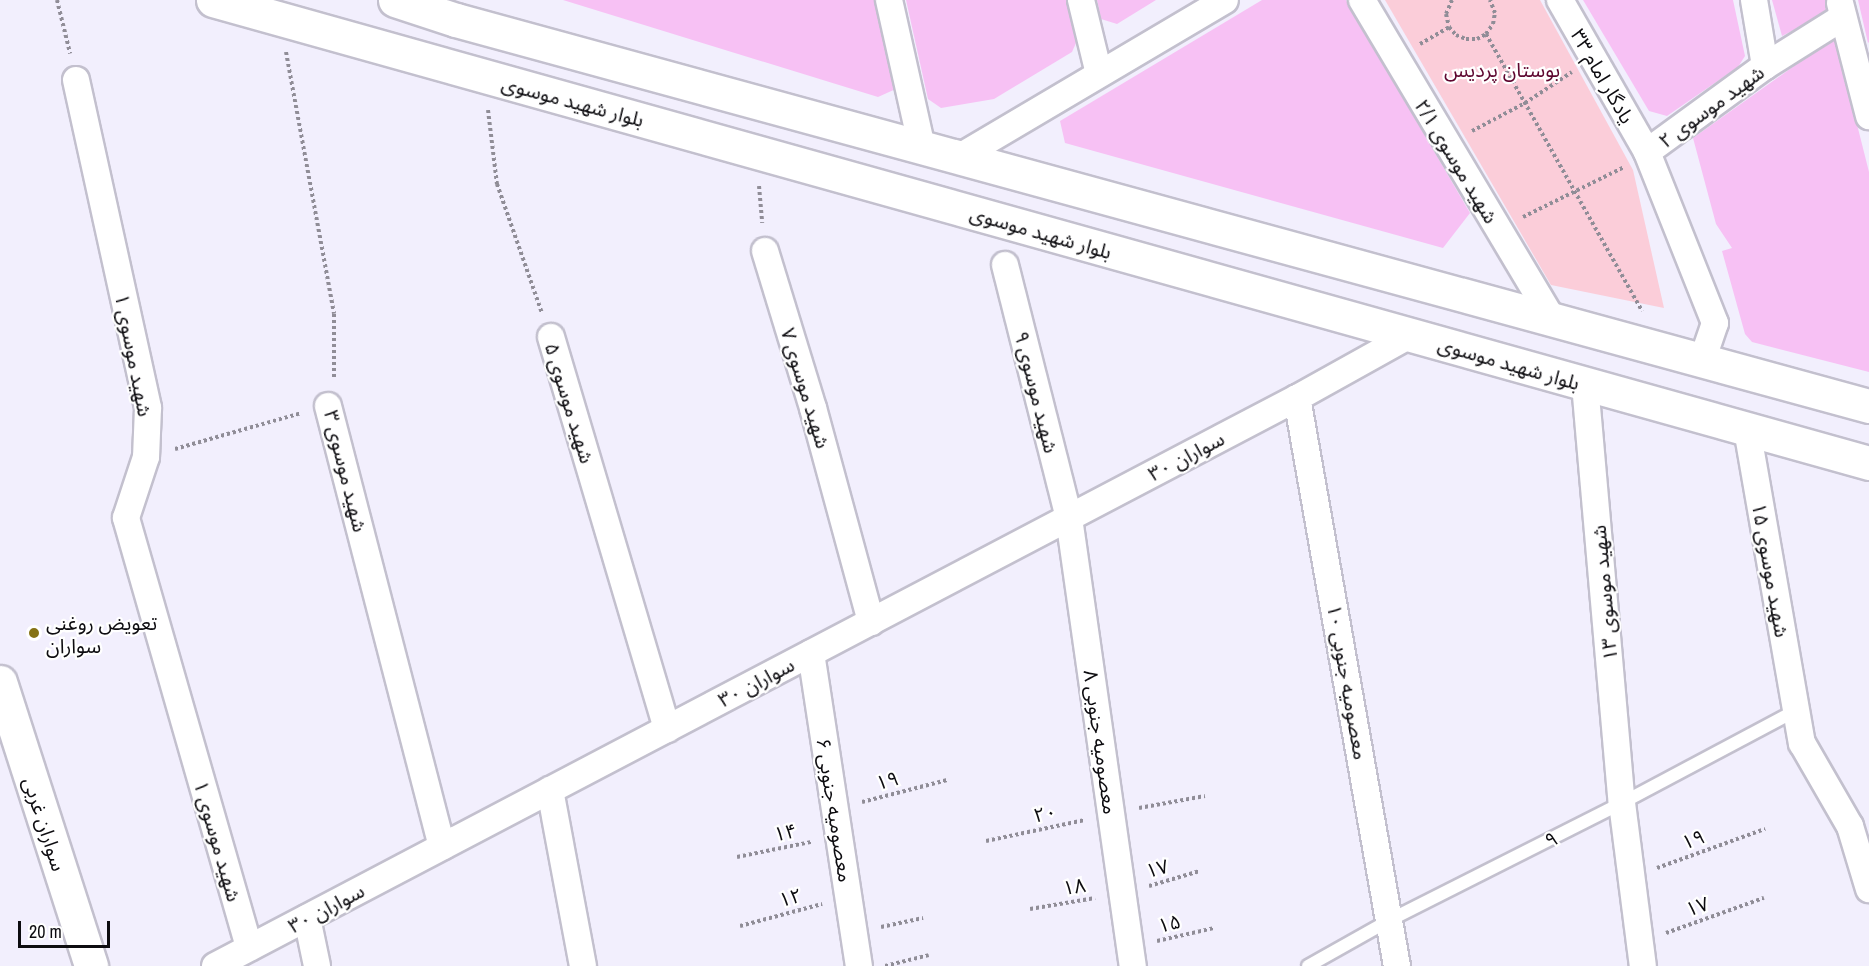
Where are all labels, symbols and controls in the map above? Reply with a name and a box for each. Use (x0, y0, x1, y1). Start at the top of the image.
street label: یادگار امام ۳۳ (1566, 24, 1640, 128)
park label: بوستان پردیس (1444, 57, 1560, 81)
street label: شهید موسوی ۲ (1653, 60, 1769, 152)
street label: بلوار شهید موسوی (499, 70, 647, 132)
street label: شهید موسوی ۲/۱ (1410, 95, 1504, 227)
street label: بلوار شهید موسوی (967, 200, 1115, 264)
street label: شهید موسوی ۱ (110, 291, 158, 419)
street label: شهید موسوی ۷ (776, 325, 836, 451)
street label: شهید موسوی ۹ (1010, 329, 1064, 455)
street label: بلوار شهید موسوی (1435, 331, 1583, 395)
street label: شهید موسوی ۵ (540, 340, 600, 466)
street label: شهید موسوی ۳ (319, 408, 373, 534)
street label: سواران ۳۰ (1144, 426, 1228, 486)
street label: شهید موسوی ۱۵ (1747, 501, 1795, 639)
street label: شهید موسوی ۱۳ (1586, 524, 1622, 662)
street label: معصومیه جنوبی ۱۰ (1323, 603, 1373, 761)
place label: تعویض روغنی سواران (46, 610, 157, 657)
marker: تعویض روغنی سواران (27, 626, 41, 640)
street label: سواران ۳۰ (714, 652, 798, 712)
street label: معصومیه جنوبی ۸ (1079, 668, 1123, 816)
street label: معصومیه جنوبی ۶ (812, 736, 858, 884)
street label: ۱۹ (873, 765, 901, 795)
street label: سواران غربی (19, 774, 71, 874)
street label: شهید موسوی ۱ (189, 778, 247, 904)
street label: ۲۰ (1031, 799, 1059, 827)
street label: ۱۴ (771, 818, 799, 846)
street label: ۱۹ (1678, 824, 1708, 854)
street label: ۹ (1540, 826, 1562, 852)
street label: ۱۷ (1143, 853, 1171, 883)
street label: ۱۸ (1061, 872, 1087, 900)
street label: سواران ۳۰ (284, 878, 368, 938)
street label: ۱۲ (776, 882, 804, 912)
street label: ۱۷ (1682, 891, 1712, 921)
scale bar (21, 909, 112, 947)
street label: ۱۵ (1155, 909, 1183, 937)
text: 20 m (29, 919, 62, 944)

